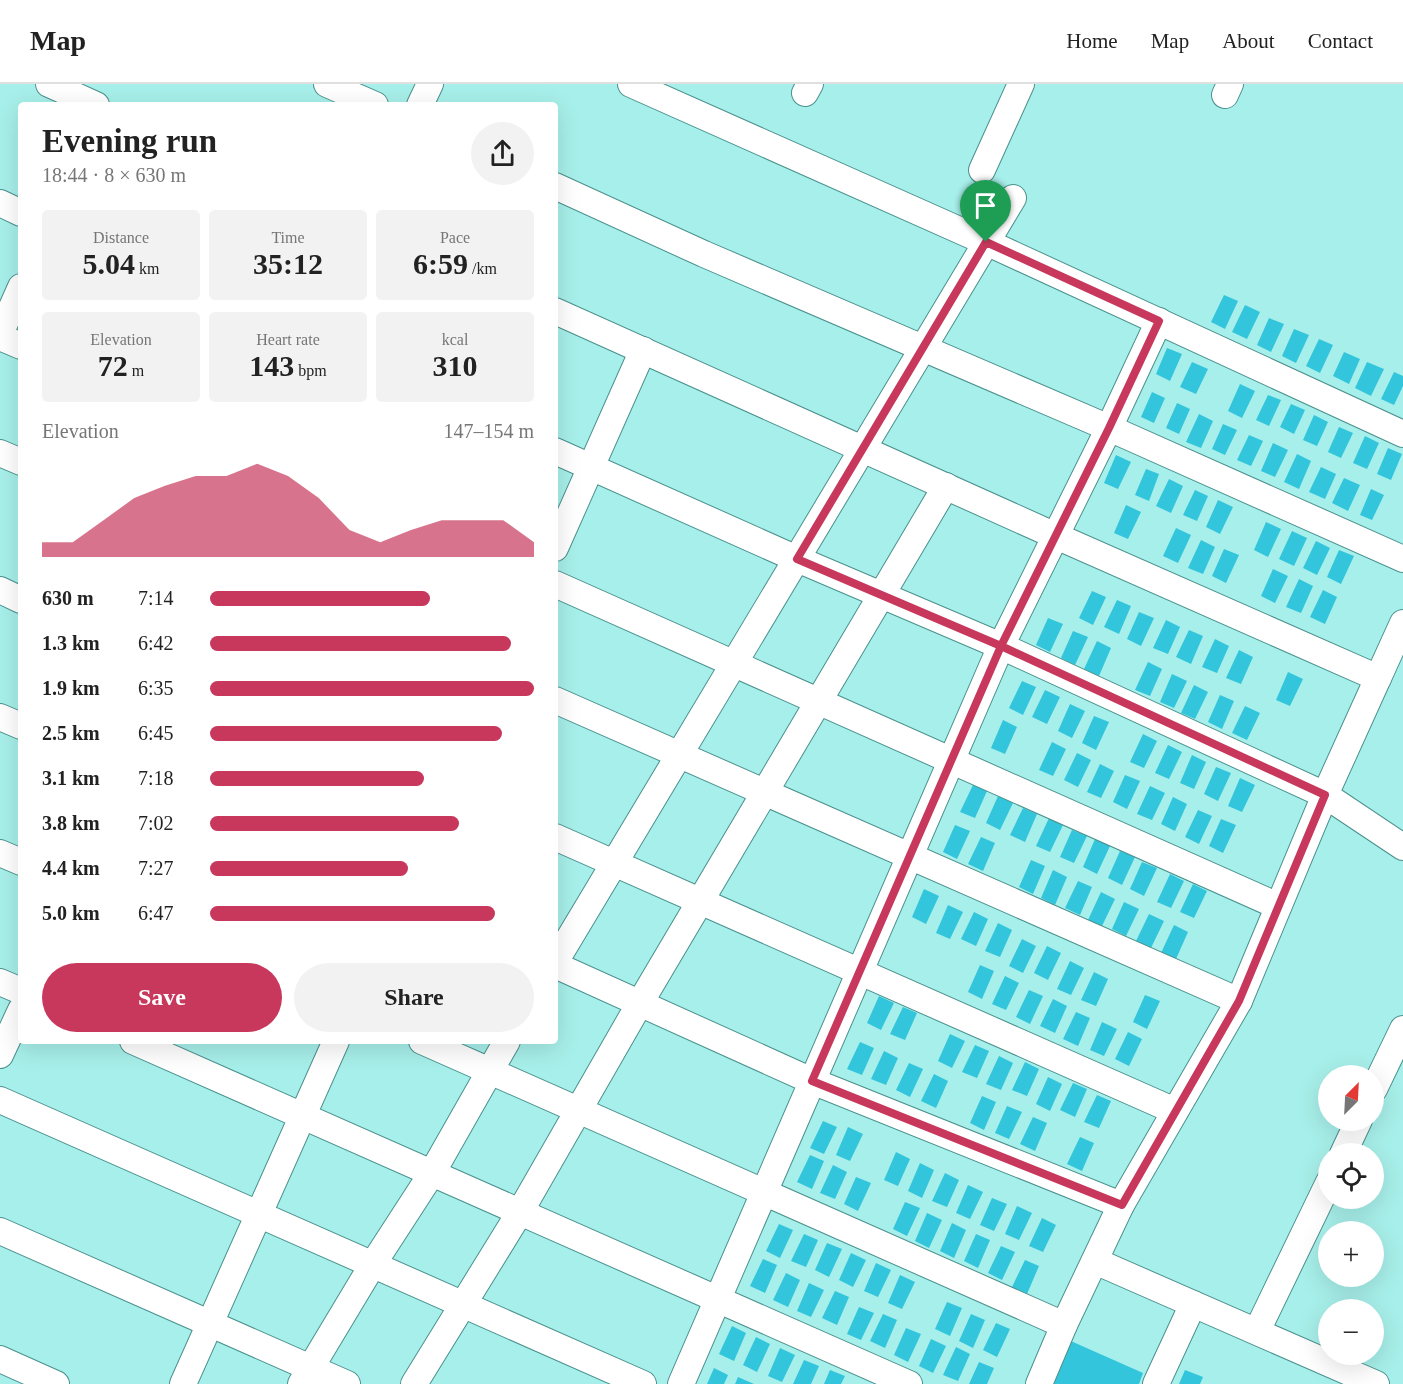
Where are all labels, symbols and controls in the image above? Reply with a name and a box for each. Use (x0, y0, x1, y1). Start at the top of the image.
text: Map (30, 25, 86, 56)
text: Home (1066, 29, 1118, 53)
text: Map (1151, 29, 1189, 53)
text: About (1222, 29, 1275, 53)
text: Contact (1308, 29, 1373, 53)
button: share (471, 122, 534, 185)
text: Evening run (42, 123, 217, 159)
text: 18:44 · 8 × 630 m (42, 164, 186, 186)
pin (960, 180, 1011, 242)
icon: arrive (969, 189, 1002, 222)
text: Distance (93, 229, 149, 246)
text: Time (271, 229, 305, 246)
text: Pace (440, 229, 470, 246)
text: 5.04 (83, 247, 135, 280)
text: 35:12 (253, 247, 323, 280)
text: 6:59 (413, 247, 468, 280)
text: km (135, 260, 159, 277)
text: /km (468, 260, 497, 277)
text: Elevation (90, 331, 152, 348)
text: Heart rate (256, 331, 320, 348)
text: kcal (442, 331, 468, 348)
text: 72 (98, 349, 128, 382)
text: 143 (249, 349, 294, 382)
text: 310 (433, 349, 478, 382)
text: m (128, 362, 144, 379)
text: bpm (294, 362, 327, 379)
text: Elevation (42, 420, 119, 442)
text: 147–154 m (443, 420, 534, 442)
text: 630 m (42, 587, 94, 609)
text: 7:14 (138, 587, 174, 609)
text: 1.3 km (42, 632, 100, 654)
text: 6:42 (138, 632, 174, 654)
text: 1.9 km (42, 677, 100, 699)
text: 6:35 (138, 677, 174, 699)
text: 2.5 km (42, 722, 100, 744)
text: 6:45 (138, 722, 174, 744)
text: 3.1 km (42, 767, 100, 789)
text: 7:18 (138, 767, 174, 789)
text: 3.8 km (42, 812, 100, 834)
text: 7:02 (138, 812, 174, 834)
text: 4.4 km (42, 857, 100, 879)
text: 7:27 (138, 857, 174, 879)
text: 5.0 km (42, 902, 100, 924)
text: 6:47 (138, 902, 174, 924)
button: Save (42, 963, 282, 1032)
button: Share (294, 963, 534, 1032)
north arrow (1318, 1065, 1384, 1131)
map controls (1318, 1065, 1384, 1365)
button: locate (1318, 1143, 1384, 1209)
button: + (1318, 1221, 1384, 1287)
button: − (1318, 1299, 1384, 1365)

